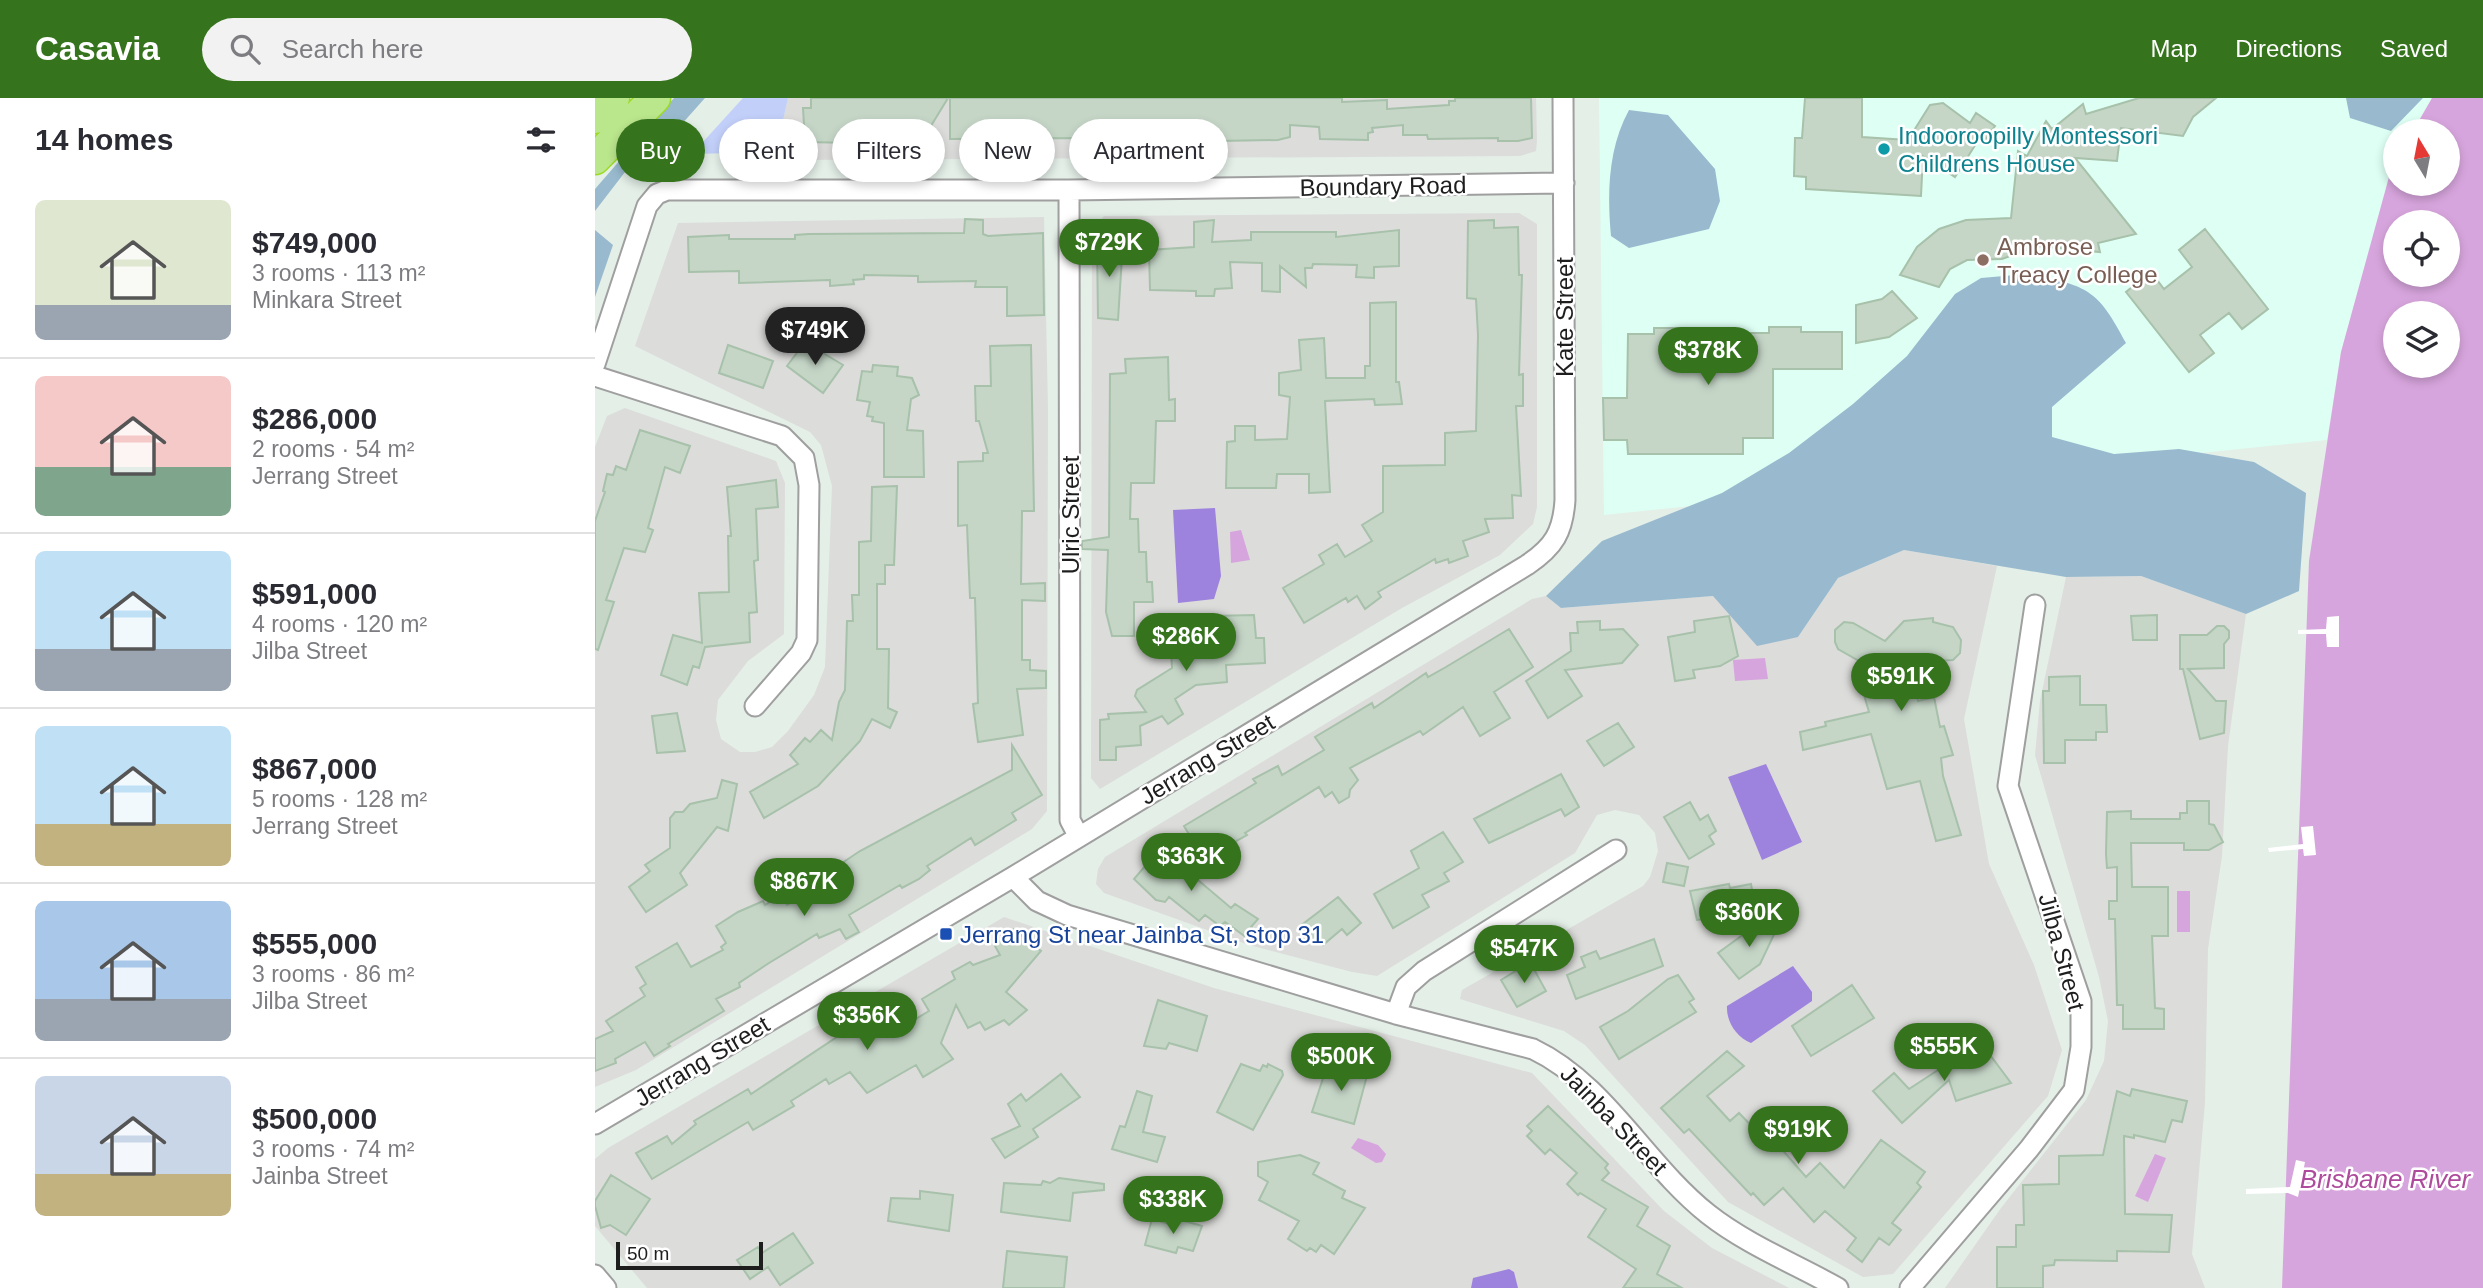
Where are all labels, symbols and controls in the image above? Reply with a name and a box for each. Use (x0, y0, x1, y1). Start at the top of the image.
search box (202, 18, 692, 81)
text: Casavia (35, 30, 160, 67)
icon: search (226, 30, 264, 68)
text: Search here (282, 34, 423, 64)
text: Map (2151, 35, 2197, 62)
text: Directions (2235, 35, 2342, 62)
text: Saved (2380, 35, 2448, 62)
chip: Buy (616, 119, 705, 182)
chip: Rent (719, 119, 818, 182)
chip: Filters (832, 119, 945, 182)
chip: New (959, 119, 1055, 182)
chip: Apartment (1069, 119, 1228, 182)
north arrow (2383, 119, 2461, 196)
map controls (2383, 119, 2460, 378)
icon: filters (522, 121, 560, 159)
place label: Indooroopilly Montessori Childrens House (1898, 122, 2158, 177)
text: 14 homes (35, 123, 173, 156)
marker: Indooroopilly Montessori Childrens House (1876, 141, 1892, 157)
street label: Boundary Road (1299, 171, 1467, 201)
button: locate (2383, 210, 2460, 287)
pin: $729K (1060, 220, 1158, 279)
text: $749,000 (252, 226, 377, 259)
icon: home (91, 228, 175, 312)
text: $729K (1075, 229, 1143, 255)
place label: Ambrose Treacy College (1997, 233, 2158, 288)
marker: Ambrose Treacy College (1975, 252, 1991, 268)
street label: Kate Street (1551, 257, 1578, 377)
text: 3 rooms · 113 m² (252, 260, 425, 286)
text: Minkara Street (252, 287, 402, 313)
button: layers (2383, 301, 2460, 378)
pin: $749K (766, 308, 864, 367)
text: $749K (781, 317, 849, 343)
pin: $378K (1659, 328, 1757, 387)
text: $378K (1674, 337, 1742, 363)
text: $286,000 (252, 402, 377, 435)
icon: home (91, 404, 175, 488)
text: 2 rooms · 54 m² (252, 436, 414, 462)
street label: Ulric Street (1057, 455, 1084, 574)
text: Jerrang Street (252, 463, 398, 489)
text: $591,000 (252, 577, 377, 610)
icon: home (91, 579, 175, 663)
text: 4 rooms · 120 m² (252, 611, 427, 637)
pin: $286K (1137, 614, 1235, 673)
text: $286K (1152, 623, 1220, 649)
text: Jilba Street (252, 638, 367, 664)
pin: $591K (1852, 654, 1950, 713)
text: $591K (1867, 663, 1935, 689)
street label: Jerrang Street (1135, 708, 1279, 810)
text: $867,000 (252, 752, 377, 785)
icon: home (91, 754, 175, 838)
text: 5 rooms · 128 m² (252, 786, 427, 812)
text: Jerrang Street (252, 813, 398, 839)
pin: $363K (1142, 834, 1240, 893)
text: $363K (1157, 843, 1225, 869)
pin: $867K (755, 858, 853, 918)
text: $867K (770, 868, 838, 894)
pin: $360K (1700, 890, 1798, 949)
street label: Jilba Street (2033, 891, 2091, 1014)
text: $360K (1715, 899, 1783, 925)
place label: Jerrang St near Jainba St, stop 31 (960, 921, 1324, 948)
marker: Jerrang St near Jainba St, stop 31 (938, 926, 954, 942)
pin: $547K (1475, 926, 1573, 985)
text: $555,000 (252, 927, 377, 960)
icon: home (91, 929, 175, 1013)
text: $547K (1490, 935, 1558, 961)
text: 3 rooms · 86 m² (252, 961, 414, 987)
text: Jilba Street (252, 988, 367, 1014)
pin: $356K (818, 992, 916, 1052)
text: $356K (833, 1002, 901, 1028)
street label: Jerrang Street (630, 1010, 774, 1112)
pin: $555K (1895, 1024, 1993, 1083)
text: $555K (1910, 1033, 1978, 1059)
pin: $500K (1292, 1034, 1390, 1093)
text: $500K (1307, 1043, 1375, 1069)
street label: Jainba Street (1555, 1060, 1673, 1180)
text: $500,000 (252, 1102, 377, 1135)
icon: home (91, 1104, 175, 1188)
pin: $919K (1749, 1107, 1847, 1166)
text: $919K (1764, 1116, 1832, 1142)
text: 3 rooms · 74 m² (252, 1136, 414, 1162)
text: Jainba Street (252, 1163, 388, 1189)
water label: Brisbane River (2300, 1164, 2472, 1194)
pin: $338K (1124, 1176, 1222, 1236)
text: $338K (1139, 1186, 1207, 1212)
scale bar (616, 1239, 763, 1271)
text: 50 m (627, 1243, 669, 1264)

